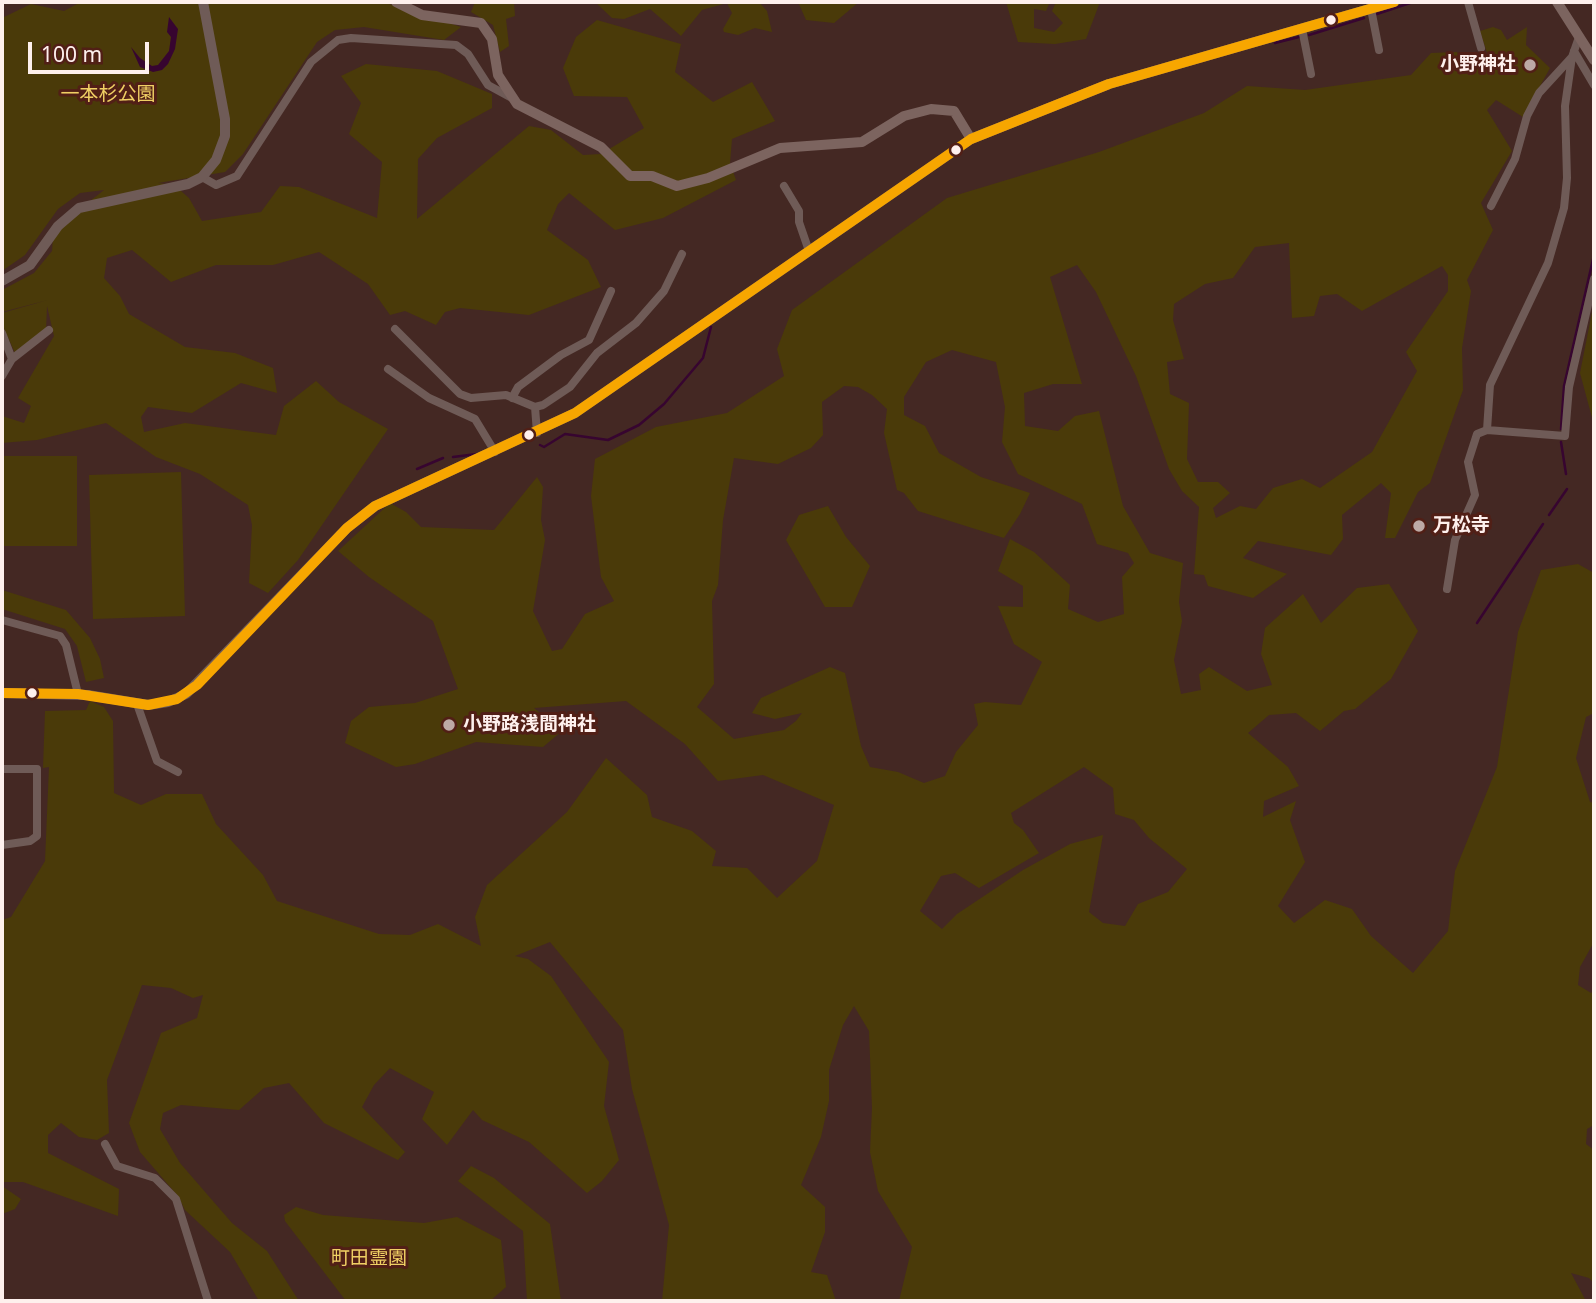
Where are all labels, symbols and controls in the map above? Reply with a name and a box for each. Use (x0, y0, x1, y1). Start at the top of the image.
unlabelled marker (1324, 13, 1338, 27)
scale bar (32, 28, 152, 72)
text: 100 m (41, 40, 102, 68)
place label: 小野神社 (1440, 54, 1516, 76)
marker: 小野神社 (1522, 57, 1538, 73)
park label: 一本杉公園 (61, 84, 155, 106)
unlabelled marker (949, 143, 963, 157)
unlabelled marker (522, 428, 536, 442)
place label: 万松寺 (1433, 515, 1490, 537)
marker: 万松寺 (1411, 518, 1427, 534)
unlabelled marker (25, 686, 39, 700)
place label: 小野路浅間神社 (463, 714, 596, 736)
marker: 小野路浅間神社 (441, 717, 457, 733)
park label: 町田霊園 (331, 1248, 407, 1270)

